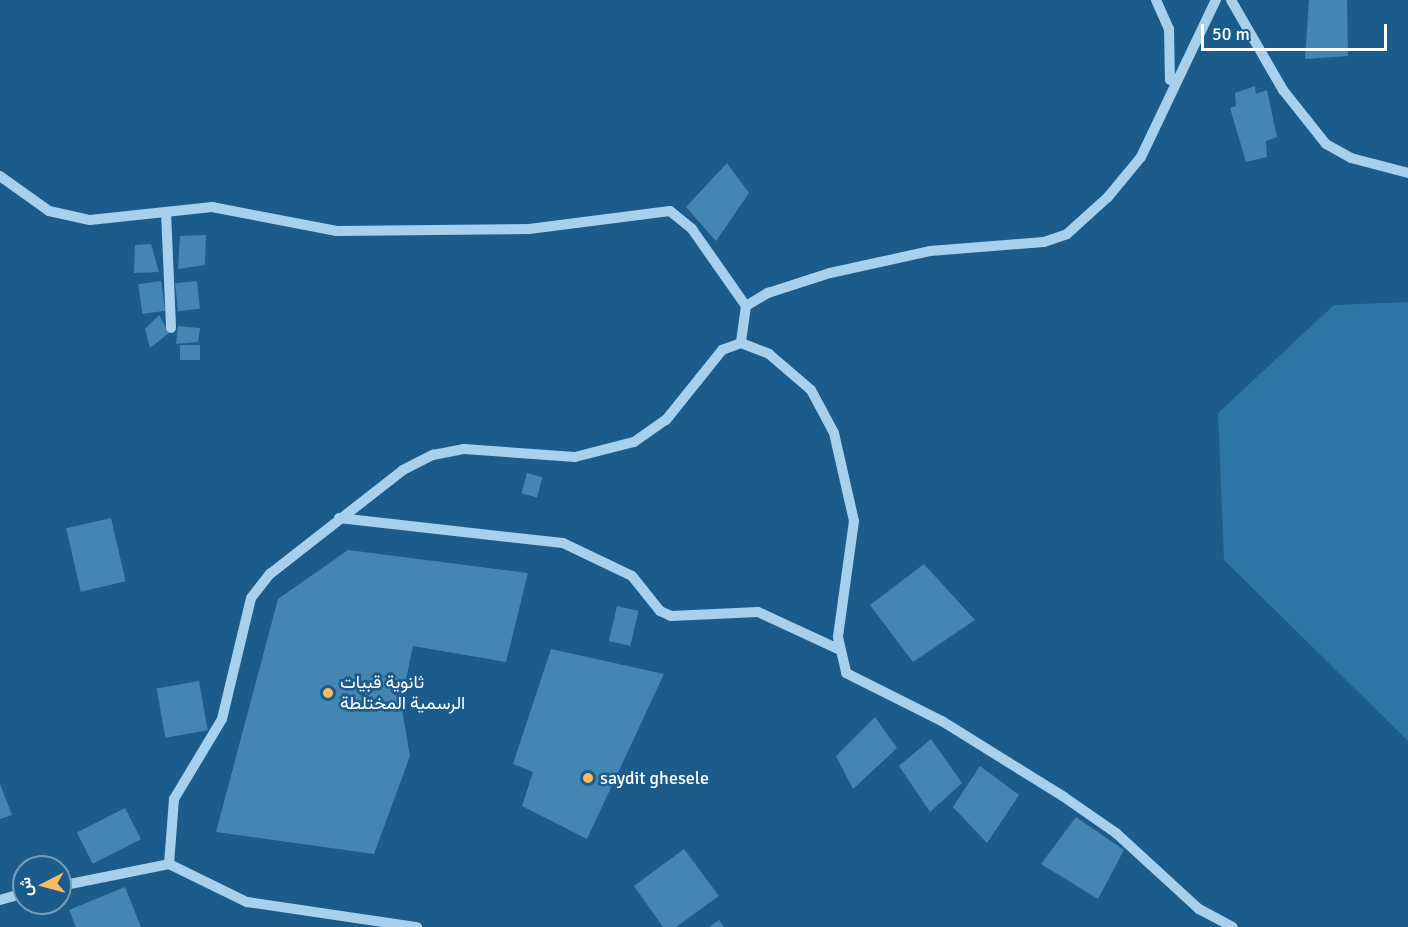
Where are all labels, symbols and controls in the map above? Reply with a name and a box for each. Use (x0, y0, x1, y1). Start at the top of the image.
scale bar (1204, 12, 1390, 50)
text: 50 m (1212, 23, 1250, 45)
place label: ثانوية قبيات الرسمية المختلطة (340, 672, 465, 714)
marker: ثانوية قبيات الرسمية المختلطة (321, 686, 335, 700)
place label: saydit ghesele (600, 767, 709, 789)
marker: saydit ghesele (581, 771, 595, 785)
north arrow (12, 855, 72, 915)
text: ش (15, 876, 37, 897)

